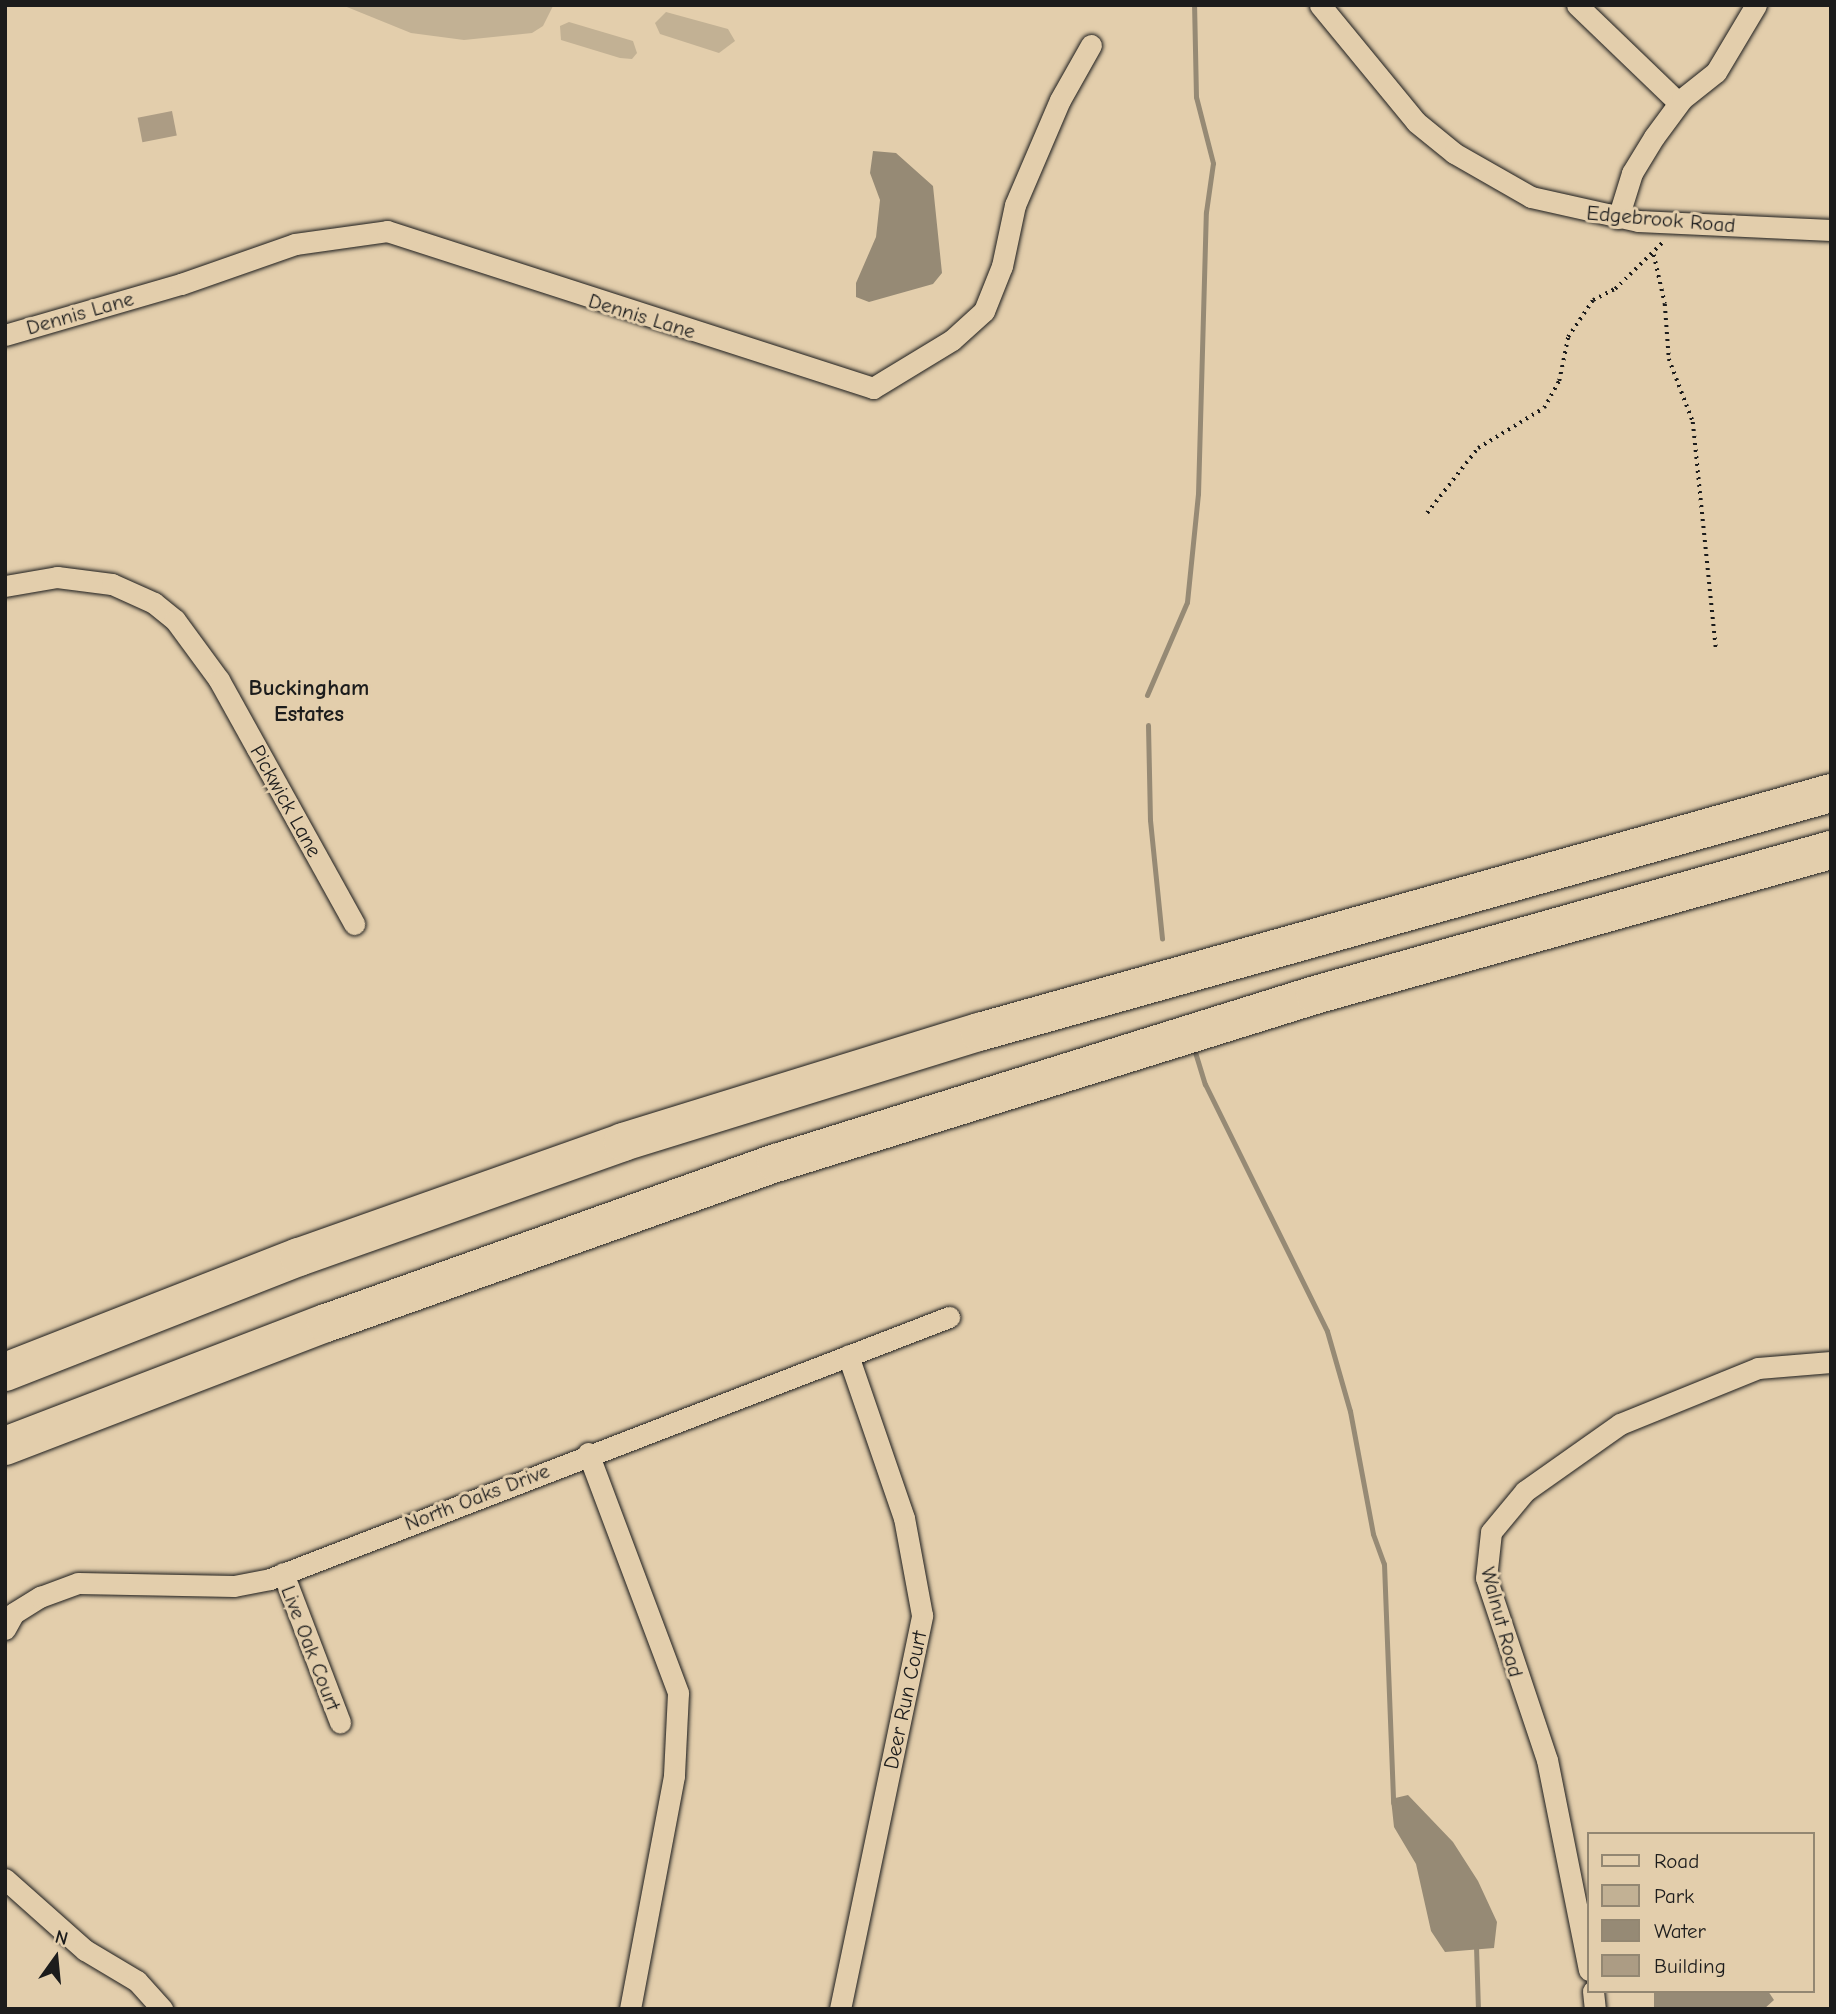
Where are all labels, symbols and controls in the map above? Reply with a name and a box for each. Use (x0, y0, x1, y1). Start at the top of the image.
street label: Edgebrook Road (1585, 200, 1737, 238)
street label: Dennis Lane (23, 286, 137, 340)
street label: Dennis Lane (585, 288, 699, 344)
district label: Buckingham Estates (249, 674, 369, 728)
street label: Pickwick Lane (245, 740, 327, 862)
street label: North Oaks Drive (401, 1458, 553, 1536)
street label: Walnut Road (1475, 1564, 1529, 1680)
street label: Live Oak Court (276, 1582, 346, 1714)
street label: Deer Run Court (878, 1629, 932, 1771)
legend (1588, 1832, 1815, 1993)
text: Road (1654, 1849, 1699, 1873)
text: Park (1654, 1884, 1694, 1908)
text: Water (1654, 1919, 1706, 1943)
north arrow (21, 1923, 91, 1993)
text: N (53, 1925, 70, 1950)
text: Building (1654, 1954, 1726, 1978)

